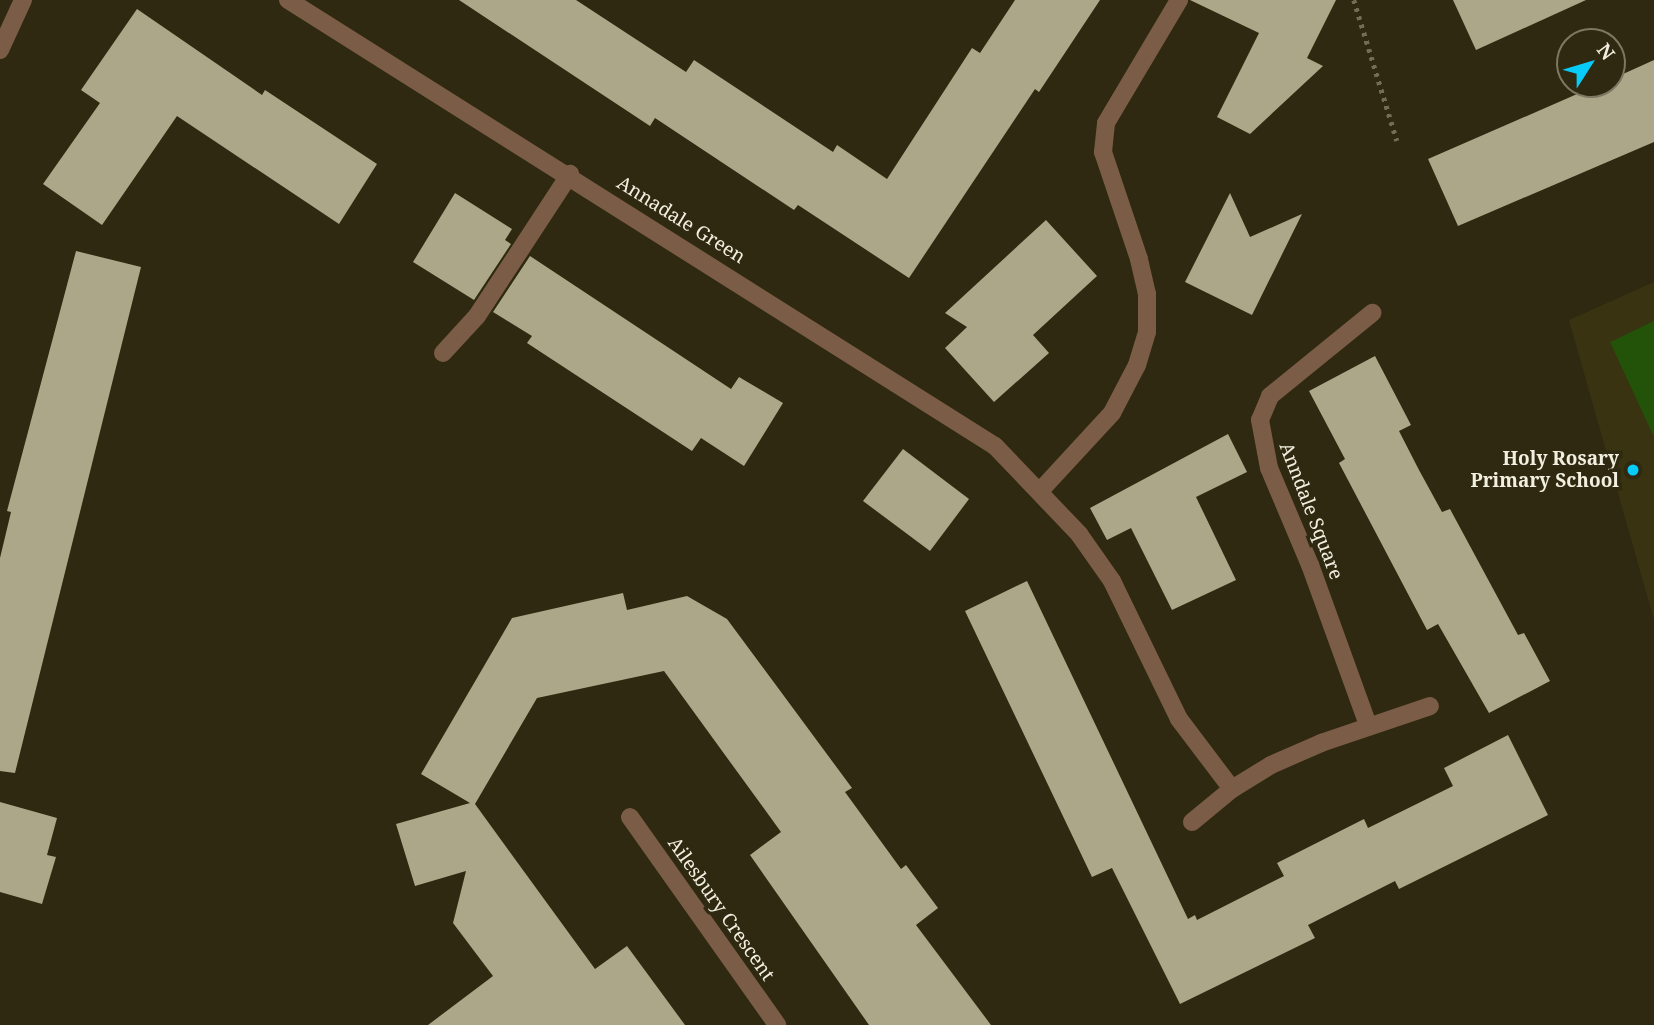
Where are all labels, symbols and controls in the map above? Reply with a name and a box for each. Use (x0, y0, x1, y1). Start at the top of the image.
north arrow (1556, 28, 1626, 98)
text: N (1591, 38, 1621, 65)
street label: Annadale Green (613, 171, 749, 269)
street label: Anndale Square (1274, 439, 1348, 583)
place label: Holy Rosary Primary School (1471, 448, 1619, 492)
marker: Holy Rosary Primary School (1625, 462, 1641, 478)
street label: Ailesbury Crescent (663, 833, 779, 985)

